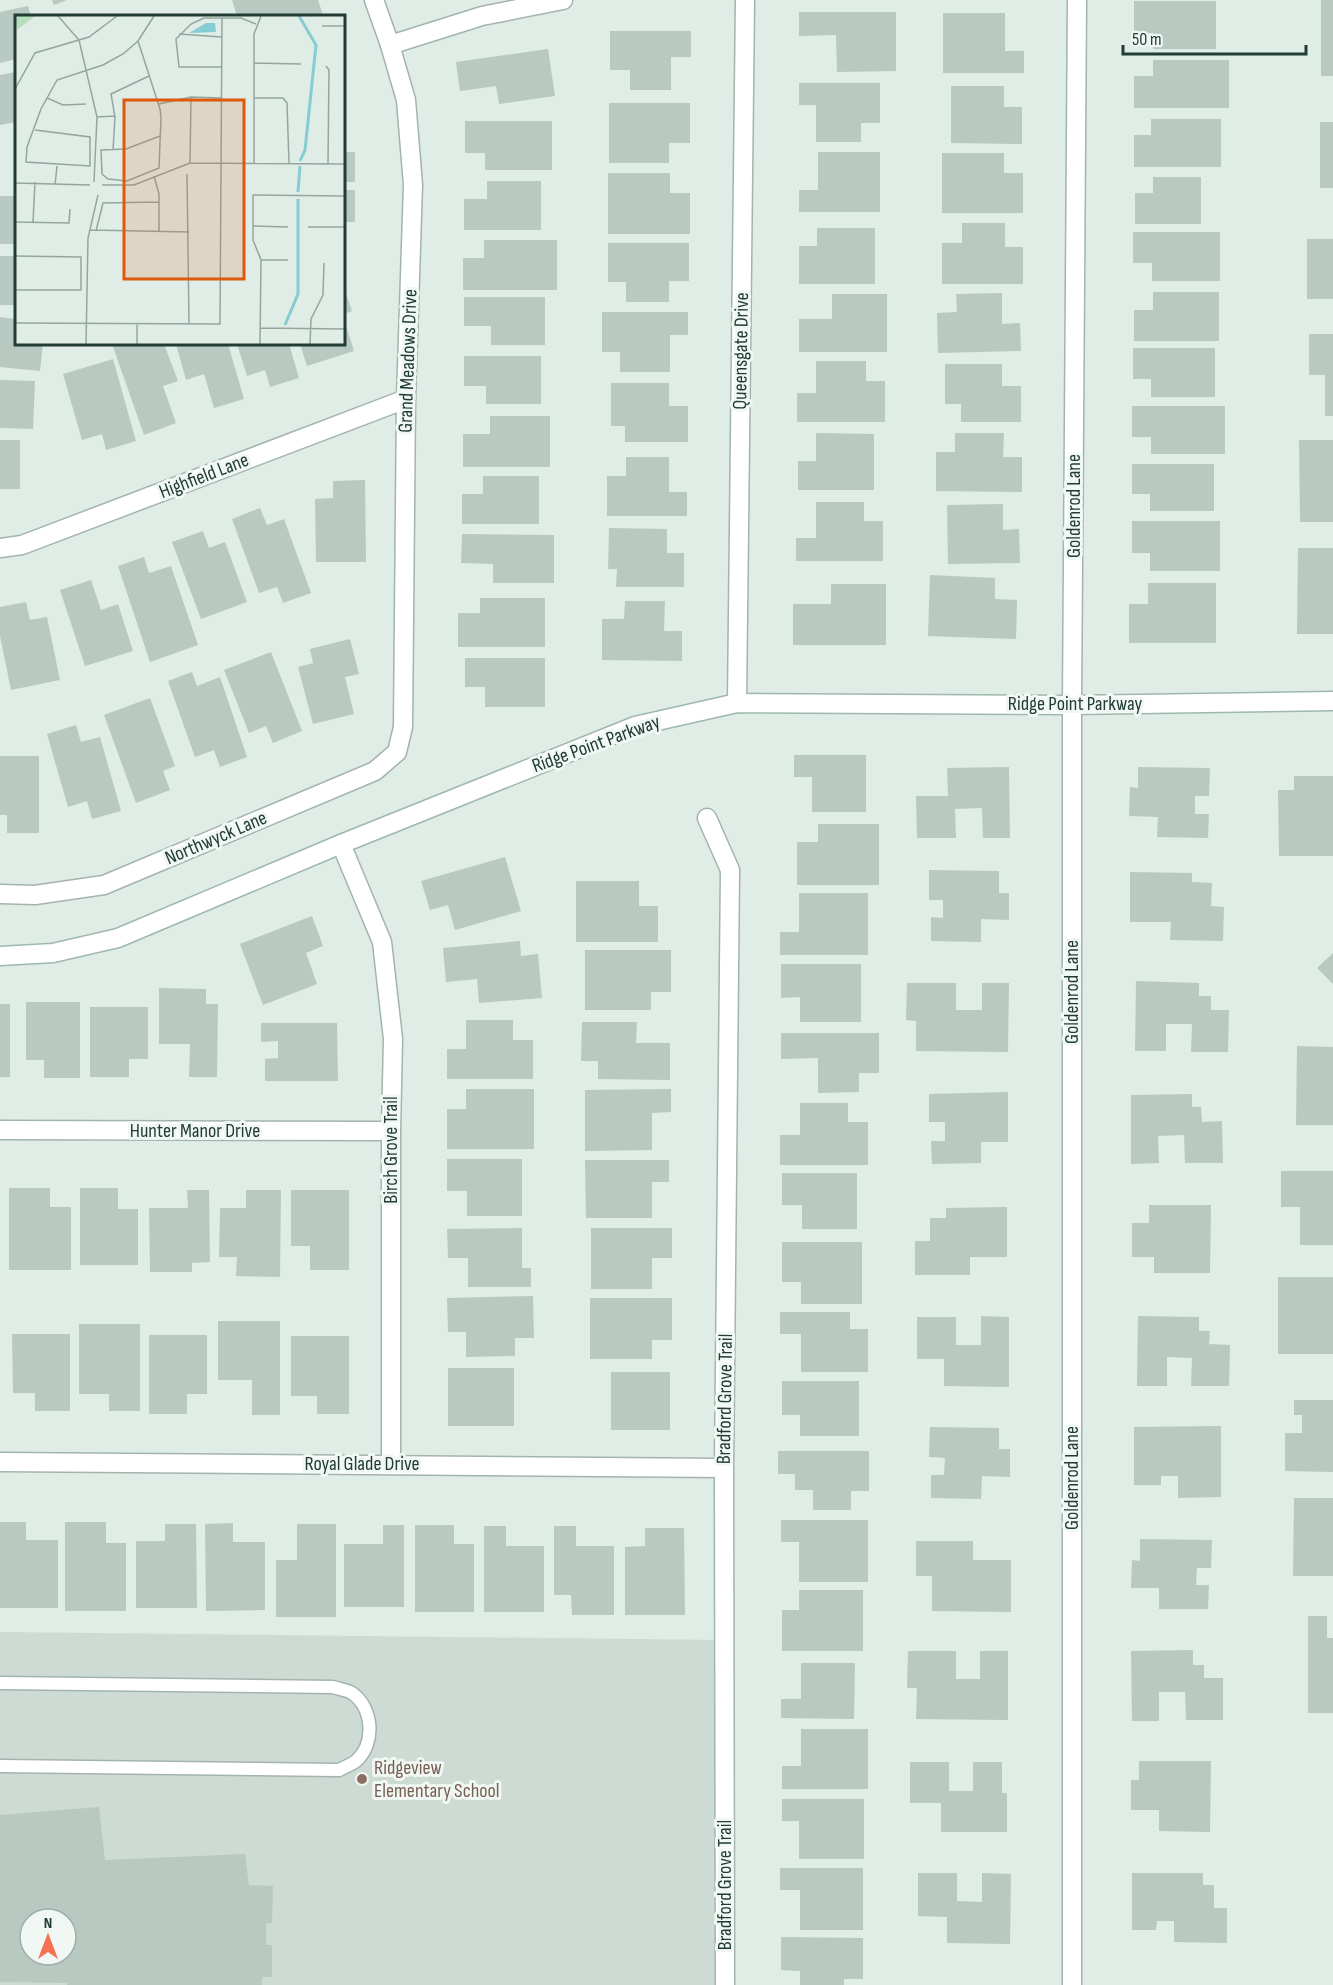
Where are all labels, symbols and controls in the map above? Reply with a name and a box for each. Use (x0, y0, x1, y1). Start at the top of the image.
inset map (15, 15, 345, 345)
scale bar (1123, 18, 1306, 56)
text: 50 m (1132, 29, 1162, 50)
street label: Grand Meadows Drive (393, 289, 423, 433)
street label: Queensgate Drive (728, 292, 754, 410)
street label: Highfield Lane (156, 448, 252, 504)
street label: Goldenrod Lane (1062, 454, 1086, 558)
street label: Ridge Point Parkway (1008, 692, 1142, 716)
street label: Ridge Point Parkway (529, 710, 664, 778)
street label: Northwyck Lane (161, 806, 271, 870)
street label: Goldenrod Lane (1060, 940, 1084, 1044)
street label: Birch Grove Trail (379, 1096, 403, 1204)
street label: Hunter Manor Drive (130, 1119, 260, 1143)
street label: Bradford Grove Trail (712, 1334, 738, 1464)
street label: Goldenrod Lane (1060, 1426, 1084, 1530)
street label: Royal Glade Drive (304, 1452, 420, 1476)
place label: Ridgeview Elementary School (374, 1756, 500, 1803)
marker: Ridgeview Elementary School (355, 1772, 369, 1786)
street label: Bradford Grove Trail (713, 1820, 737, 1950)
north arrow (18, 1907, 78, 1967)
text: N (44, 1914, 52, 1933)

